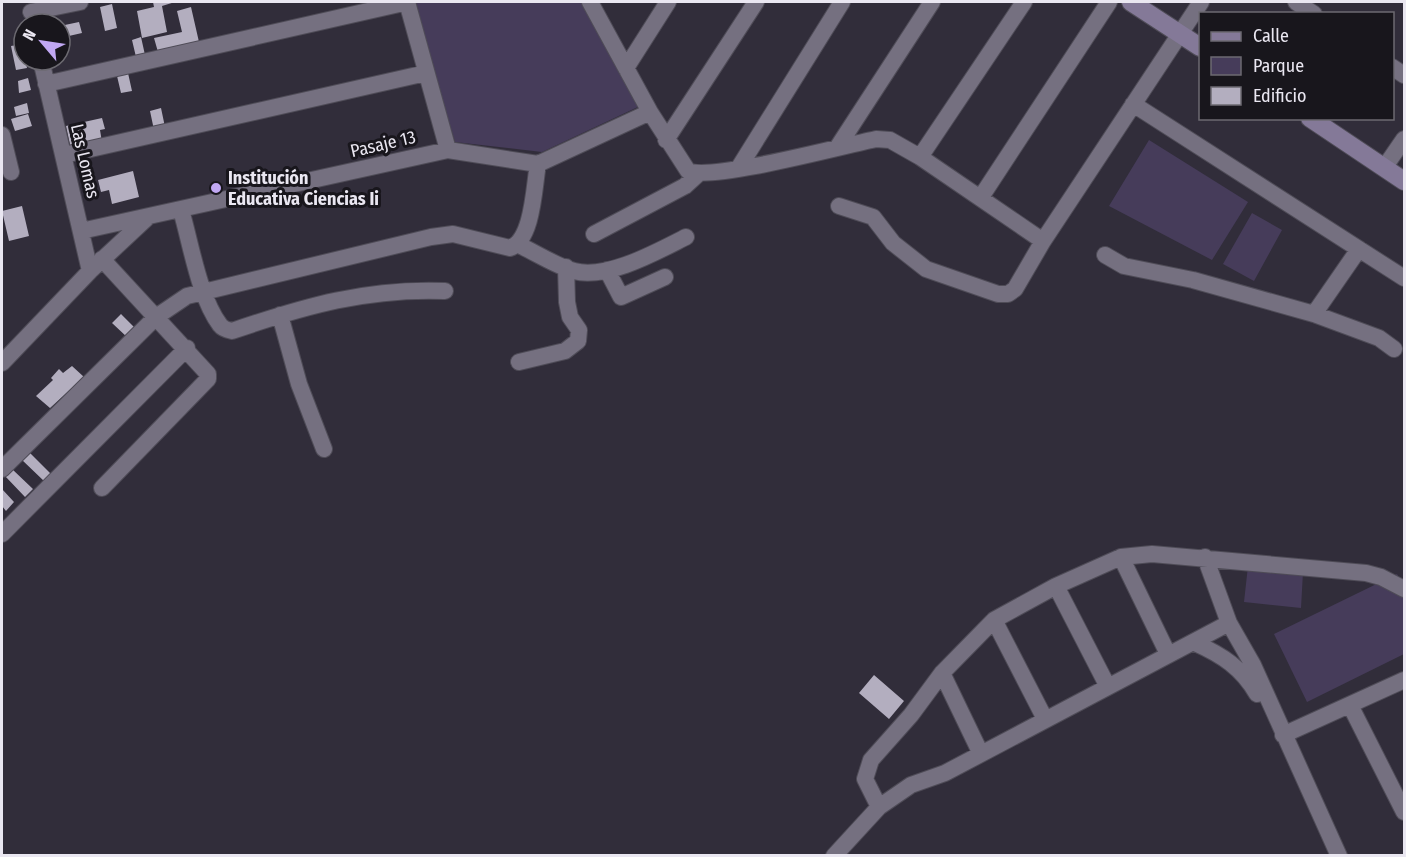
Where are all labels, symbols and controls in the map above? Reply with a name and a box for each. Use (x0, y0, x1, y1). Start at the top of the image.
north arrow (12, 12, 72, 72)
legend (1199, 12, 1394, 120)
text: Calle (1253, 25, 1289, 47)
text: N (19, 26, 40, 44)
text: Parque (1253, 55, 1304, 77)
text: Edificio (1253, 85, 1306, 107)
street label: Las Lomas (66, 122, 104, 201)
street label: Pasaje 13 (348, 126, 418, 162)
place label: Institución Educativa Ciencias Ii (228, 167, 379, 210)
marker: Institución Educativa Ciencias Ii (209, 181, 223, 195)

